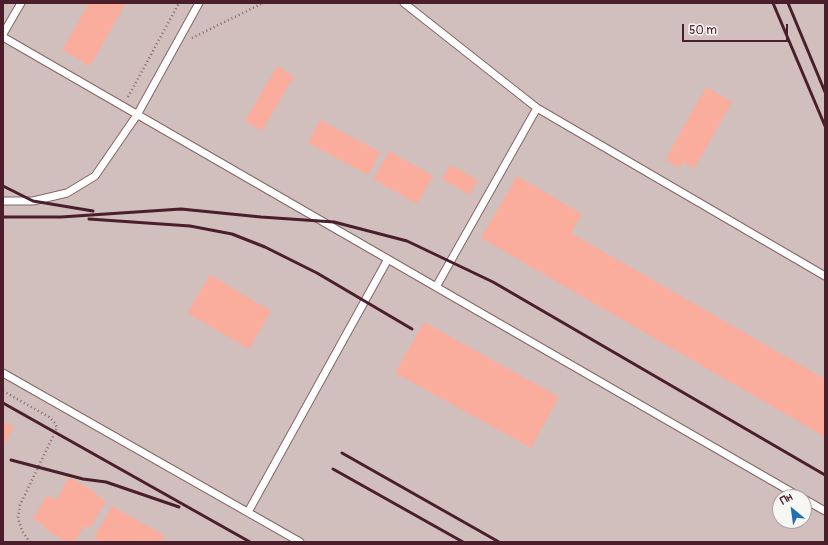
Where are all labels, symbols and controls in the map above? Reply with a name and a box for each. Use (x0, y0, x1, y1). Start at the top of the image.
scale bar (684, 16, 790, 42)
text: 50 m (689, 23, 717, 38)
north arrow (772, 489, 812, 529)
text: Пн (778, 490, 795, 508)

